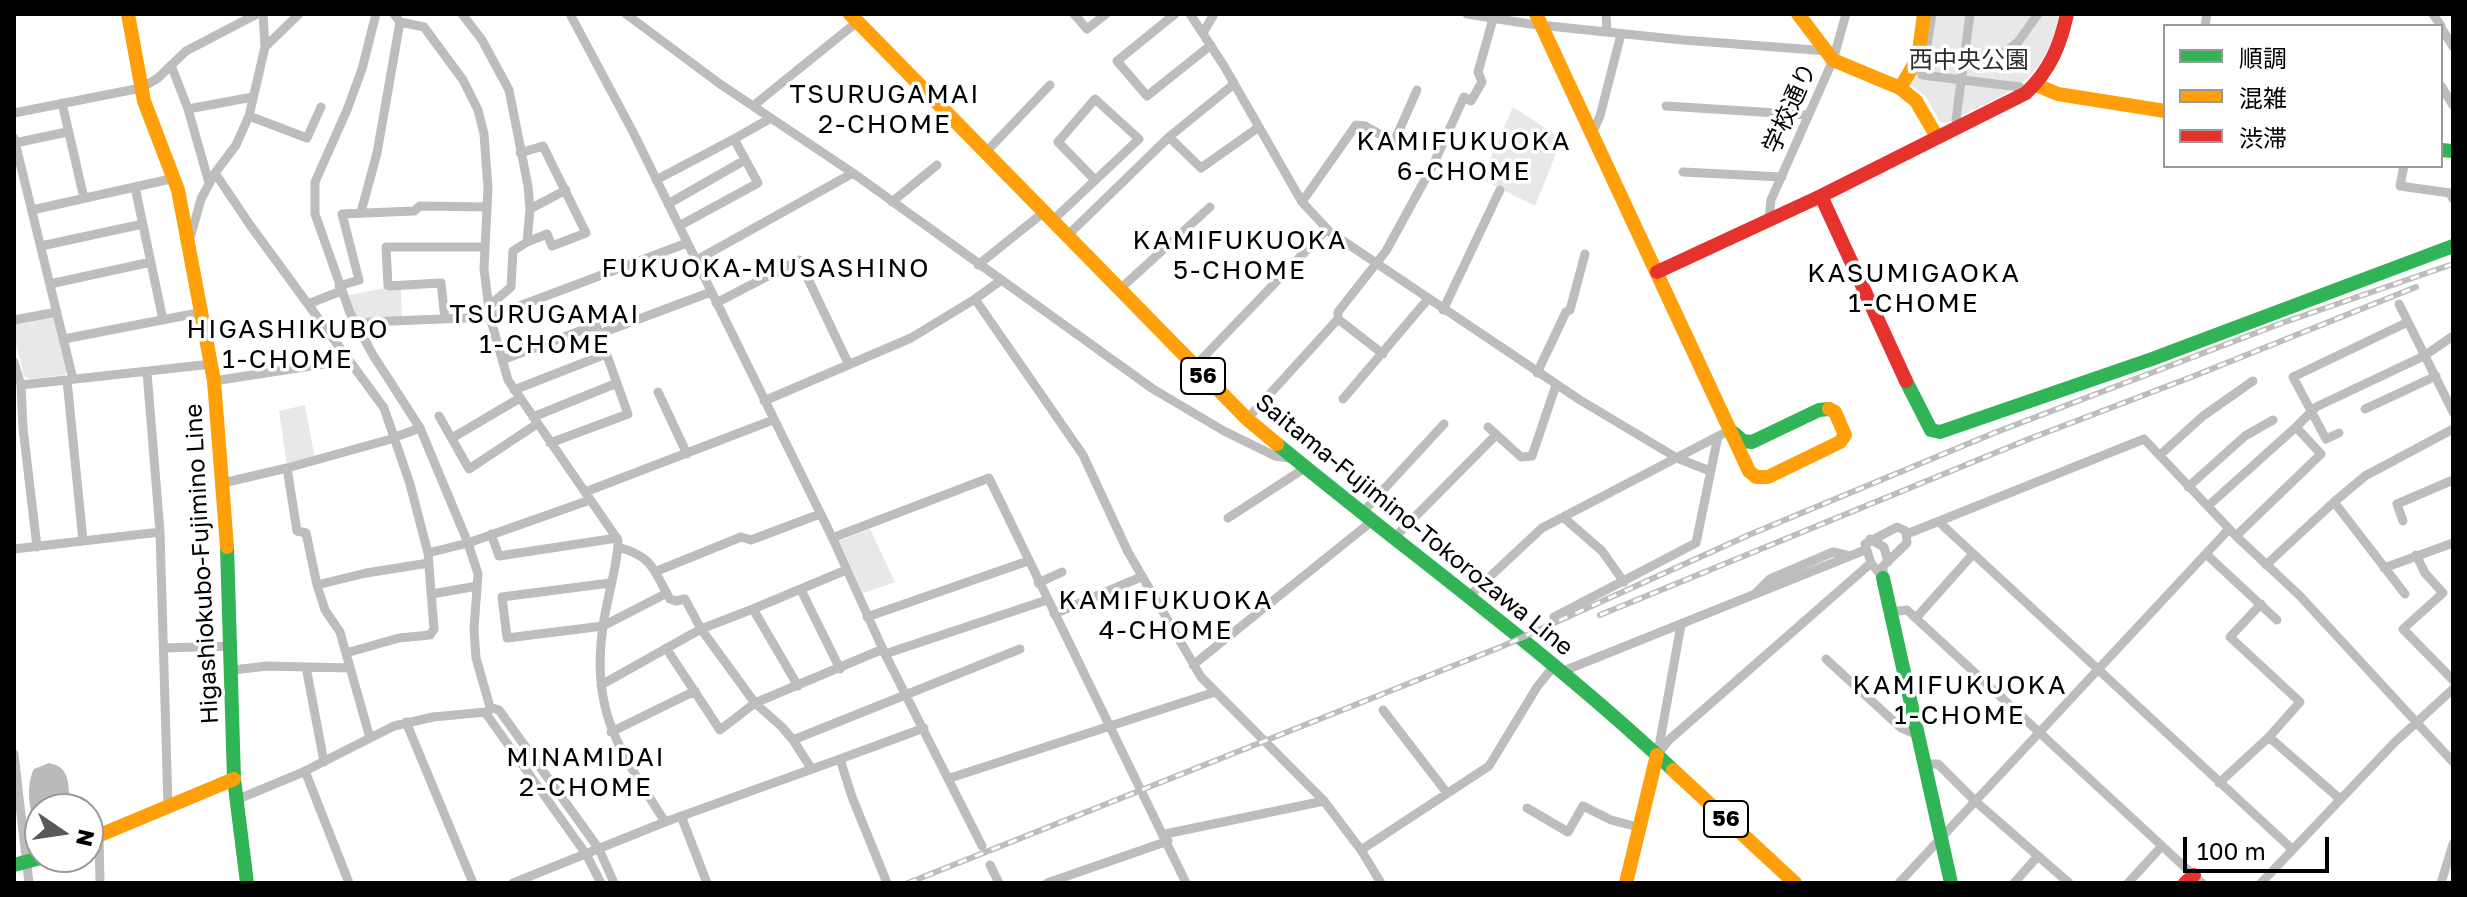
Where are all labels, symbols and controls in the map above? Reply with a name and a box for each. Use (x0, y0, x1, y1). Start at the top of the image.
legend (2163, 24, 2443, 168)
text: 順調 (2239, 43, 2287, 72)
park label: 西中央公園 (1909, 46, 2029, 74)
street label: 学校通り (1757, 58, 1823, 158)
district label: TSURUGAMAI 2-CHOME (789, 79, 981, 140)
text: 混雑 (2239, 83, 2287, 112)
text: 渋滞 (2239, 123, 2287, 152)
district label: KAMIFUKUOKA 6-CHOME (1357, 126, 1571, 188)
district label: KAMIFUKUOKA 5-CHOME (1133, 225, 1347, 286)
district label: FUKUOKA-MUSASHINO (602, 253, 930, 285)
district label: KASUMIGAOKA 1-CHOME (1807, 258, 2021, 320)
district label: TSURUGAMAI 1-CHOME (449, 299, 641, 360)
district label: HIGASHIKUBO 1-CHOME (187, 314, 389, 376)
road number: 56 (1181, 358, 1225, 394)
street label: Saitama-Fujimino-Tokorozawa Line (1249, 388, 1579, 662)
street label: Higashiokubo-Fujimino Line (179, 403, 225, 725)
district label: KAMIFUKUOKA 4-CHOME (1059, 585, 1273, 646)
district label: KAMIFUKUOKA 1-CHOME (1853, 670, 2067, 732)
district label: MINAMIDAI 2-CHOME (506, 742, 666, 804)
north arrow (24, 793, 104, 873)
road number: 56 (1704, 801, 1748, 837)
scale bar (2187, 821, 2333, 871)
text: N (71, 827, 101, 849)
text: 100 m (2197, 836, 2266, 865)

